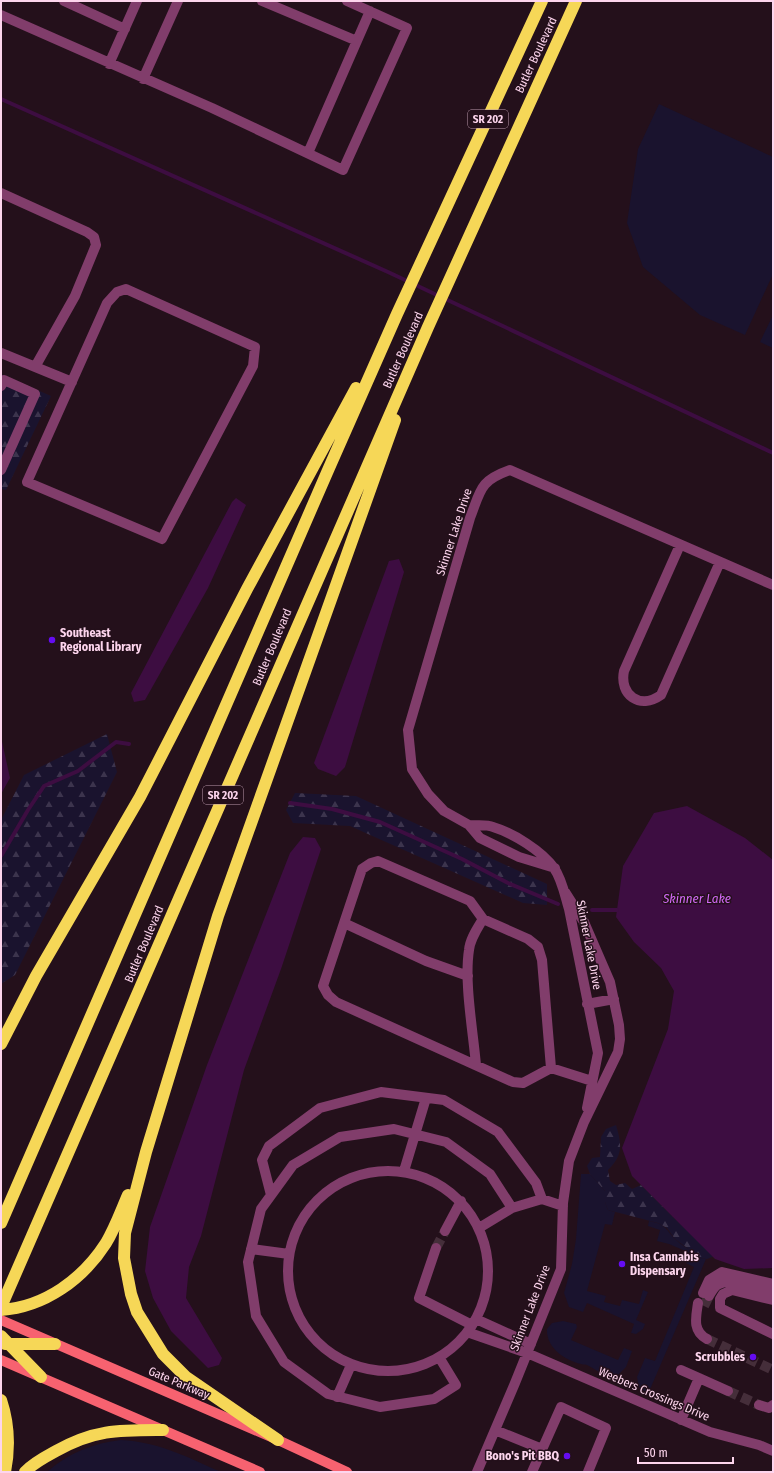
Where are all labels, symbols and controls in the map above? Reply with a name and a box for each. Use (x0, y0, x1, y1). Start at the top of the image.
street label: Butler Boulevard (512, 15, 560, 95)
road number: SR 202 (468, 110, 508, 128)
street label: Butler Boulevard (380, 310, 426, 390)
street label: Skinner Lake Drive (433, 487, 475, 577)
street label: Butler Boulevard (250, 606, 294, 688)
place label: Southeast Regional Library (60, 626, 142, 654)
marker: Southeast Regional Library (47, 635, 57, 645)
road number: SR 202 (203, 786, 243, 804)
water label: Skinner Lake (662, 891, 731, 906)
street label: Skinner Lake Drive (573, 899, 605, 991)
street label: Butler Boulevard (122, 903, 166, 985)
place label: Insa Cannabis Dispensary (630, 1250, 699, 1278)
marker: Insa Cannabis Dispensary (617, 1259, 627, 1269)
street label: Skinner Lake Drive (507, 1263, 553, 1353)
place label: Scrubbles (695, 1350, 746, 1364)
marker: Scrubbles (748, 1352, 758, 1362)
street label: Gate Parkway (146, 1364, 212, 1402)
street label: Weebers Crossings Drive (596, 1364, 712, 1424)
scale bar (638, 1439, 733, 1465)
text: 50 m (644, 1446, 668, 1460)
place label: Bono's Pit BBQ (486, 1449, 559, 1463)
marker: Bono's Pit BBQ (562, 1451, 572, 1461)

